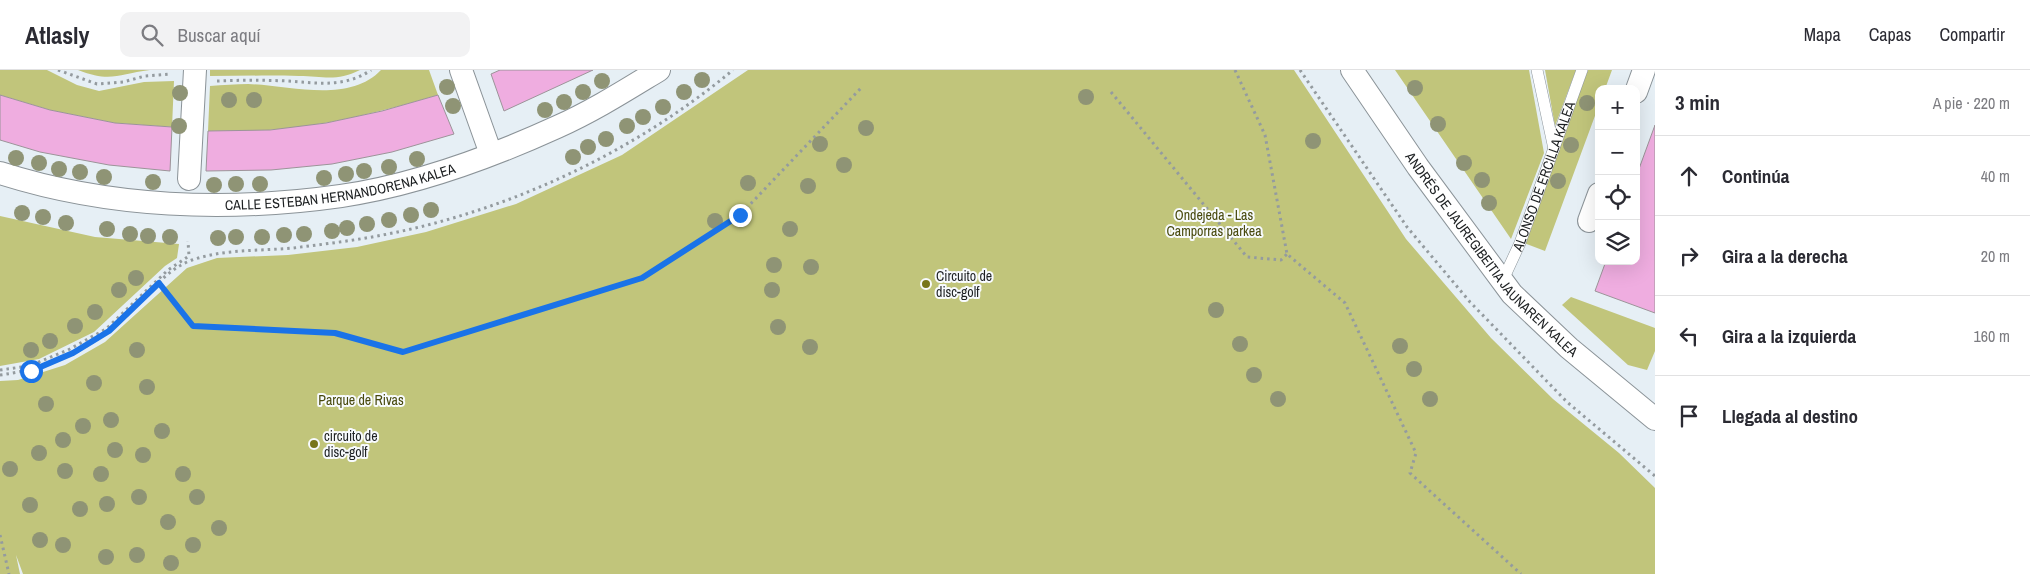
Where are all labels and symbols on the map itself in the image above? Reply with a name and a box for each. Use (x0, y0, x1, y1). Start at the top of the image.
street label: ALONSO DE ERCILLA KALEA (1508, 98, 1579, 255)
street label: ANDRÉS DE JAUREGIBEITIA JAUNAREN KALEA (1401, 148, 1582, 361)
street label: CALLE ESTEBAN HERNANDORENA KALEA (225, 159, 458, 214)
route end (729, 204, 752, 227)
park label: Ondejeda - Las Camporras parkea (1166, 206, 1262, 240)
place label: Circuito de disc-golf (936, 267, 992, 301)
marker: Circuito de disc-golf (920, 278, 932, 290)
route start (20, 360, 43, 383)
park label: Parque de Rivas (318, 391, 404, 409)
place label: circuito de disc-golf (324, 427, 378, 461)
marker: circuito de disc-golf (308, 438, 320, 450)

